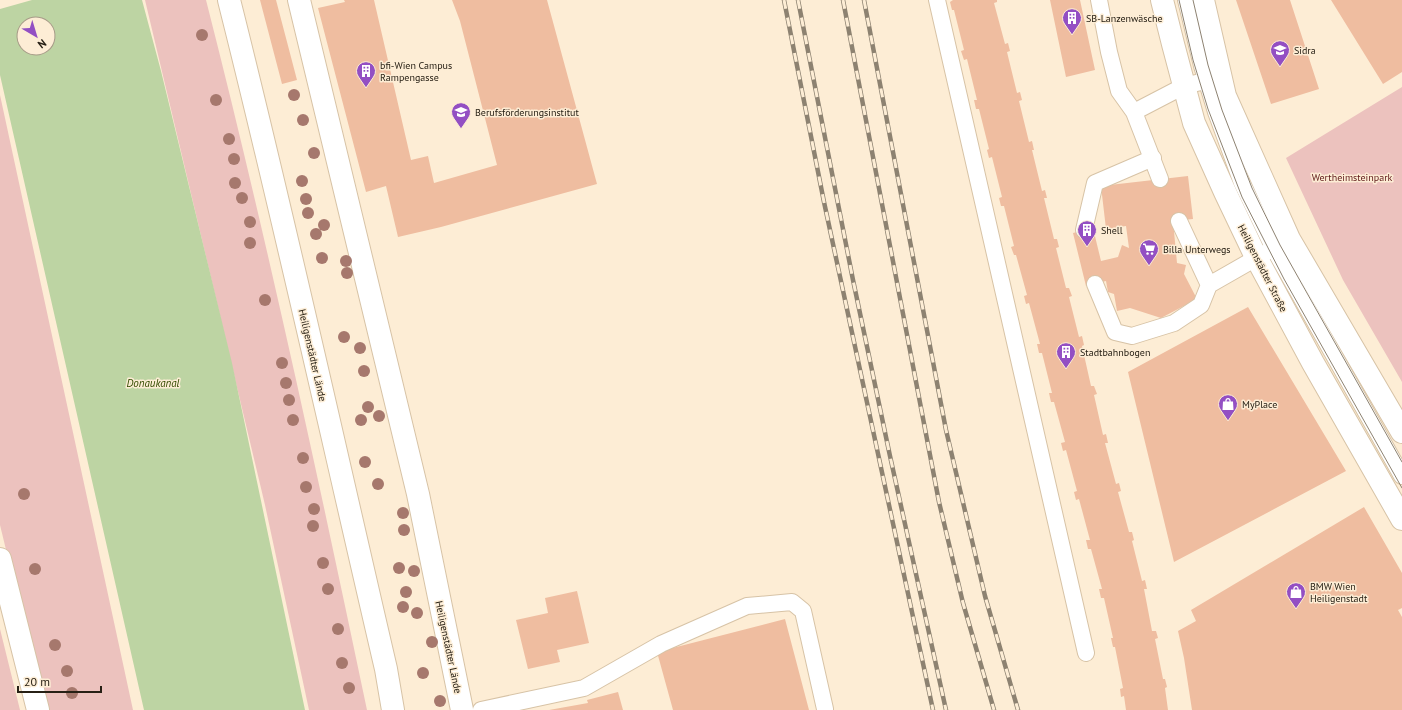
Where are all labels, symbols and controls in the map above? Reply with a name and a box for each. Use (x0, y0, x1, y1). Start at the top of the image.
building icon: SB-Lanzenwäsche (1061, 7, 1083, 35)
place label: SB-Lanzenwäsche (1086, 12, 1163, 25)
north arrow (16, 16, 56, 56)
text: N (35, 36, 49, 52)
school or university icon: Sidra (1269, 39, 1291, 67)
place label: Sidra (1294, 44, 1316, 57)
place label: bfi-Wien Campus Rampengasse (380, 59, 452, 84)
building icon: bfi-Wien Campus Rampengasse (355, 60, 377, 88)
school or university icon: Berufsförderungsinstitut (450, 101, 472, 129)
place label: Berufsförderungsinstitut (475, 106, 579, 119)
park label: Wertheimsteinpark (1312, 171, 1393, 184)
building icon: Shell (1076, 219, 1098, 247)
street label: Heiligenstädter Straße (1235, 222, 1290, 314)
place label: Shell (1101, 224, 1123, 237)
supermarket icon: Billa Unterwegs (1138, 238, 1160, 266)
place label: Billa Unterwegs (1163, 243, 1231, 256)
street label: Heiligenstädter Lände (296, 308, 329, 403)
building icon: Stadtbahnbogen (1055, 341, 1077, 369)
place label: Stadtbahnbogen (1080, 346, 1150, 359)
water label: Donaukanal (126, 376, 180, 390)
shop icon: MyPlace (1217, 393, 1239, 421)
place label: MyPlace (1242, 398, 1277, 411)
place label: BMW Wien Heiligenstadt (1310, 580, 1368, 605)
shop icon: BMW Wien Heiligenstadt (1285, 581, 1307, 609)
street label: Heiligenstädter Lände (432, 600, 465, 695)
scale bar (18, 668, 101, 694)
text: 20 m (24, 674, 50, 689)

